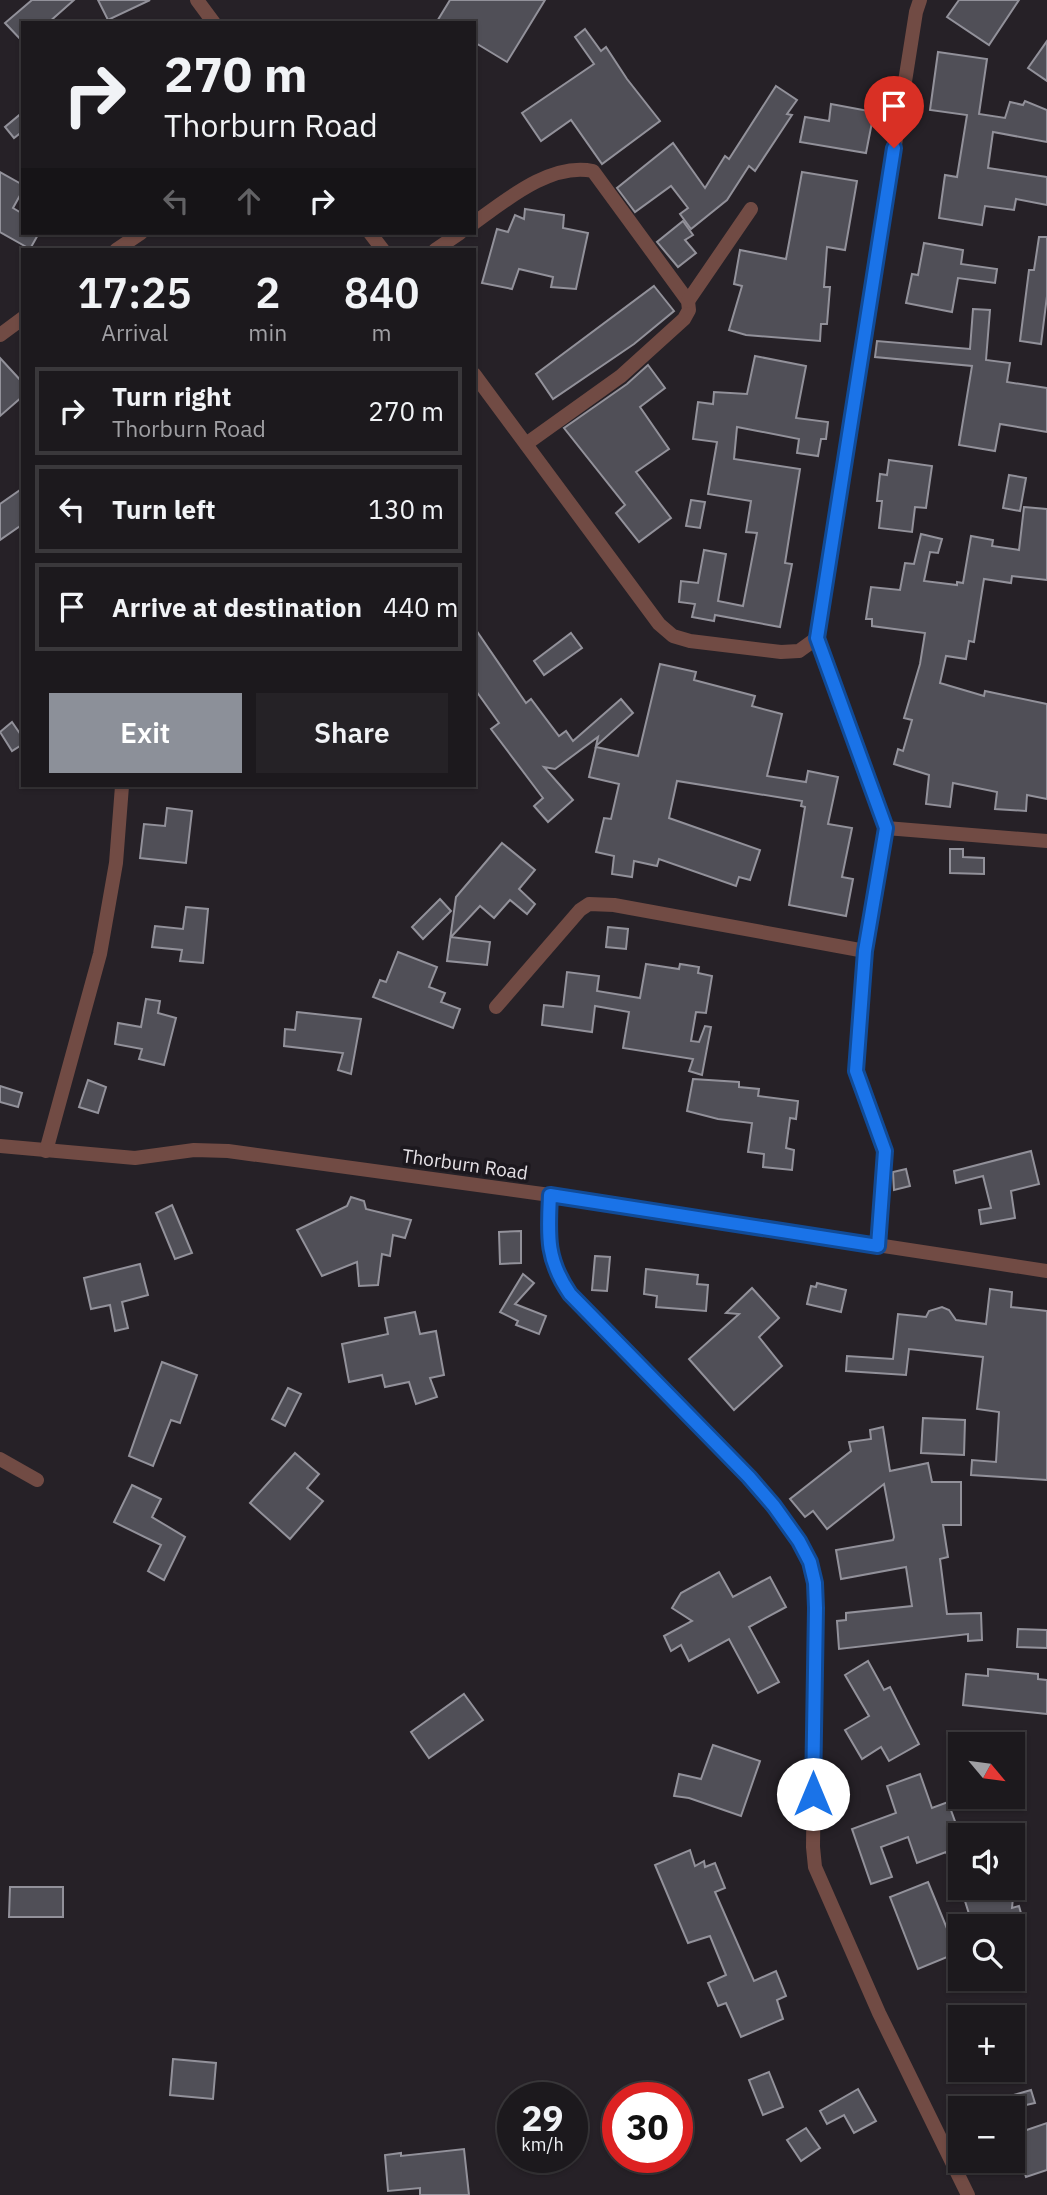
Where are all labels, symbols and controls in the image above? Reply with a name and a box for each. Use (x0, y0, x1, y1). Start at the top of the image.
text: 270 m (164, 42, 308, 105)
icon: right (49, 49, 140, 140)
pin (864, 76, 924, 148)
icon: arrive (875, 87, 913, 125)
text: Thorburn Road (164, 104, 378, 146)
icon: left (157, 182, 195, 220)
icon: ahead (230, 182, 268, 220)
icon: right (303, 182, 341, 220)
text: 17:25 (78, 265, 192, 320)
text: 2 (255, 265, 280, 320)
text: 840 (344, 265, 419, 320)
text: Arrival (101, 317, 168, 347)
text: min (248, 317, 287, 347)
text: m (372, 317, 392, 347)
text: Turn right (112, 379, 231, 413)
icon: right (53, 392, 91, 430)
text: 270 m (368, 394, 444, 428)
text: Thorburn Road (112, 413, 266, 443)
icon: left (53, 490, 91, 528)
text: Turn left (112, 492, 215, 526)
text: 130 m (368, 492, 444, 526)
icon: arrive (53, 588, 91, 626)
text: Arrive at destination (112, 590, 362, 624)
text: 440 m (383, 590, 459, 624)
button: Exit (49, 693, 242, 773)
button: Share (256, 693, 448, 773)
street label: Thorburn Road (400, 1143, 530, 1185)
north arrow (948, 1732, 1026, 1810)
map controls (948, 1732, 1025, 2173)
position arrow (776, 1757, 850, 1831)
button: sound (948, 1823, 1025, 1900)
button: search (948, 1914, 1025, 1991)
button: + (948, 2005, 1025, 2082)
speed limit sign: 30 (602, 2082, 693, 2173)
text: 29 (521, 2095, 564, 2141)
button: − (948, 2096, 1025, 2173)
text: km/h (521, 2133, 564, 2156)

